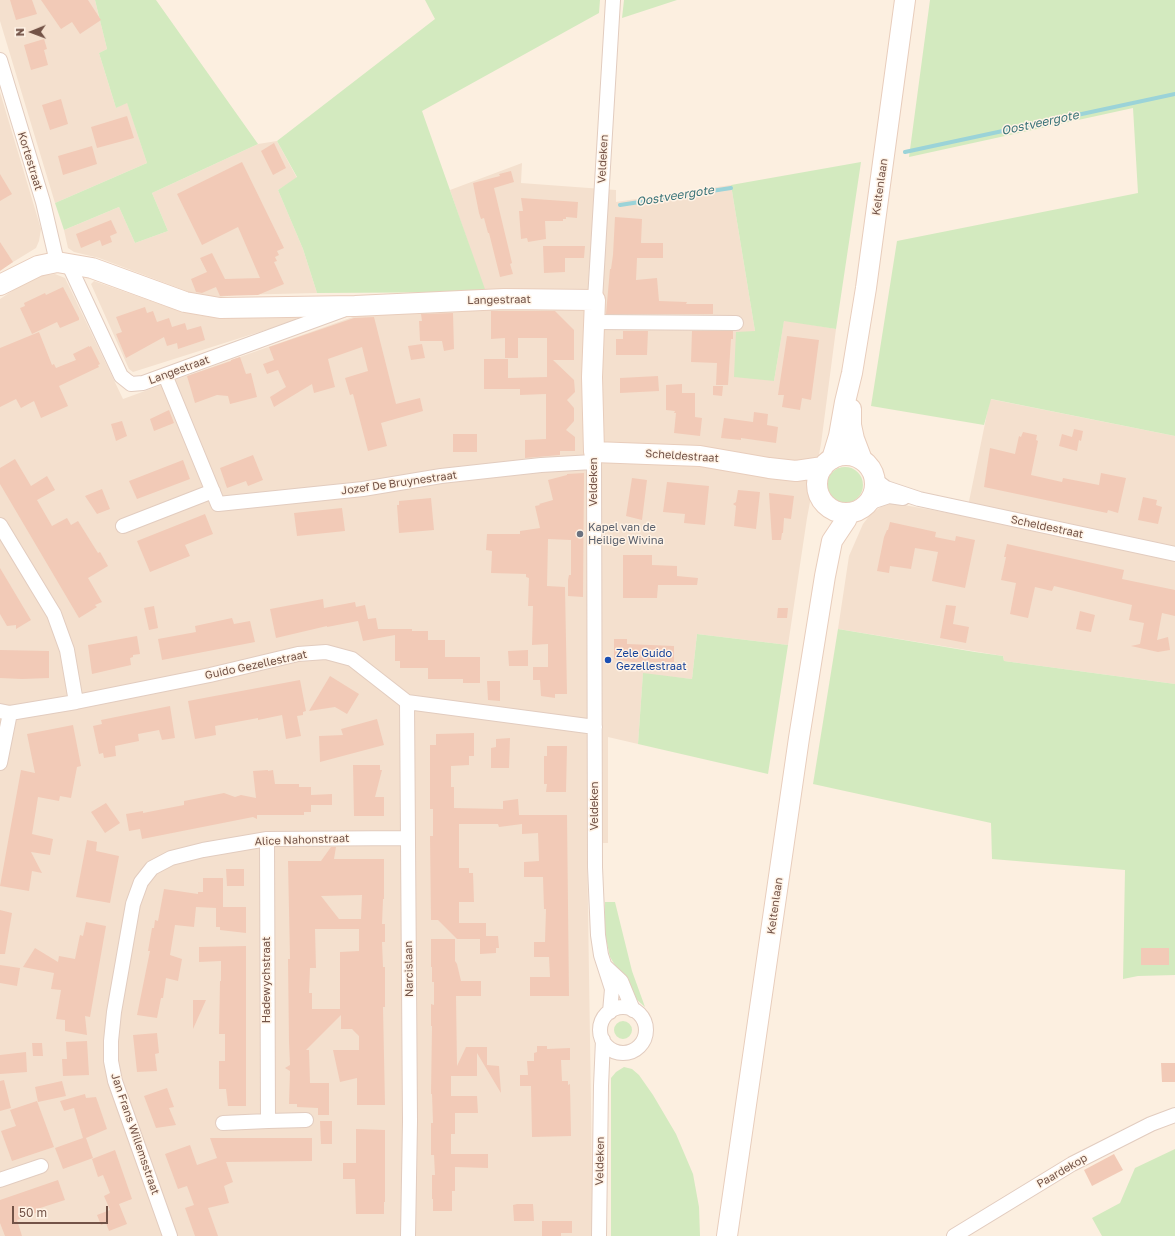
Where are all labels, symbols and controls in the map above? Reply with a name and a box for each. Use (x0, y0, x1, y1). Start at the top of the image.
north arrow (12, 12, 52, 52)
text: N (13, 28, 26, 37)
water label: Oostveergote (1000, 108, 1080, 138)
street label: Kortestraat (15, 130, 45, 192)
street label: Veldeken (595, 134, 611, 184)
street label: Keltenlaan (869, 158, 891, 216)
water label: Oostveergote (635, 183, 715, 209)
street label: Langestraat (467, 293, 531, 307)
street label: Langestraat (147, 353, 211, 387)
street label: Scheldestraat (645, 447, 719, 465)
street label: Veldeken (587, 458, 601, 506)
street label: Jozef De Bruynestraat (340, 468, 458, 498)
street label: Scheldestraat (1010, 513, 1084, 541)
place label: Kapel van de Heilige Wivina (588, 521, 664, 547)
marker: Kapel van de Heilige Wivina (575, 529, 585, 539)
place label: Zele Guido Gezellestraat (616, 647, 687, 673)
street label: Guido Gezellestraat (204, 648, 308, 682)
marker: Zele Guido Gezellestraat (603, 655, 613, 665)
street label: Veldeken (588, 782, 602, 830)
street label: Alice Nahonstraat (255, 832, 349, 848)
street label: Keltenlaan (764, 877, 786, 935)
street label: Hadewychstraat (260, 937, 274, 1023)
street label: Narcislaan (402, 941, 416, 997)
street label: Jan Frans Willemsstraat (108, 1072, 162, 1196)
street label: Veldeken (593, 1136, 607, 1186)
street label: Paardekop (1034, 1151, 1090, 1191)
scale bar (14, 1198, 110, 1224)
text: 50 m (19, 1205, 47, 1220)

